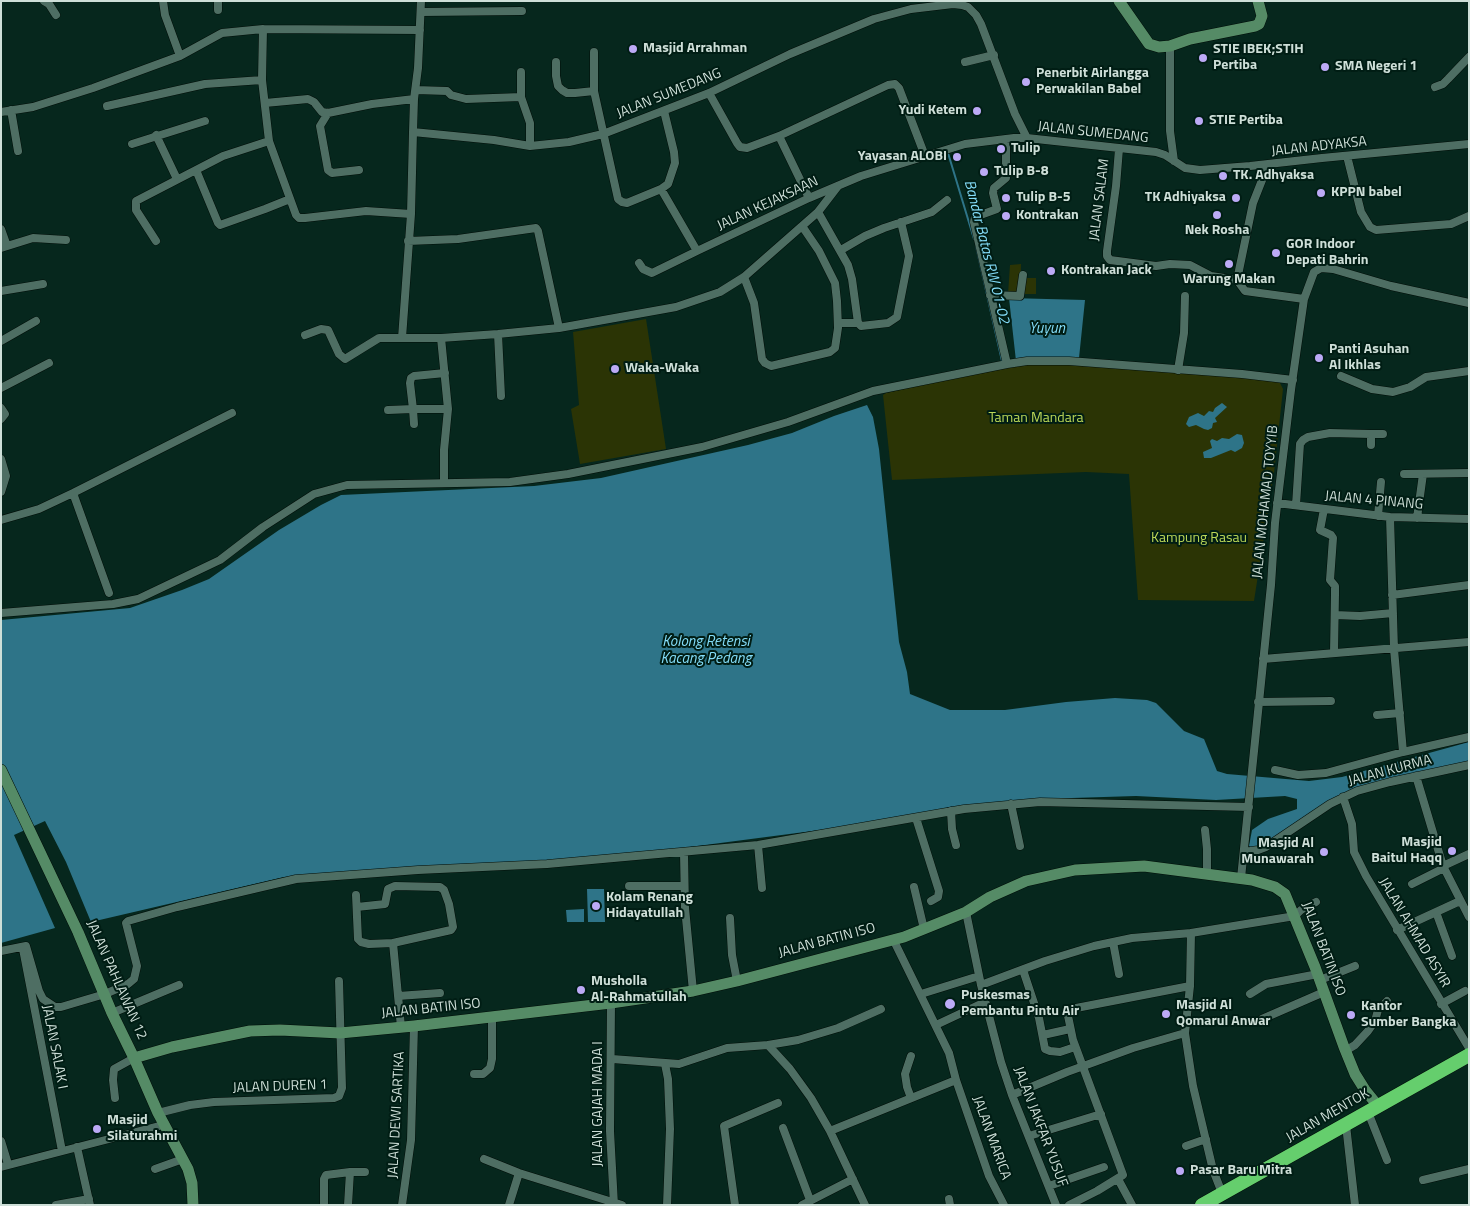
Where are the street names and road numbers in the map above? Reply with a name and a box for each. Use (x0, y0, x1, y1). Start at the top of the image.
street label: JALAN SUMEDANG (614, 65, 724, 123)
street label: JALAN SUMEDANG (1037, 119, 1149, 147)
street label: JALAN ADYAKSA (1270, 134, 1368, 160)
street label: JALAN SALAM (1087, 158, 1113, 242)
street label: JALAN KEJAKSAAN (715, 173, 821, 235)
street label: JALAN MOHAMAD TOYYIB (1250, 425, 1282, 579)
street label: JALAN 4 PINANG (1324, 488, 1424, 514)
street label: JALAN KURMA (1346, 752, 1434, 790)
street label: JALAN AHMAD ASYIR (1375, 875, 1453, 991)
street label: JALAN BATIN ISO (1297, 899, 1349, 999)
street label: JALAN PAHLAWAN 12 (82, 918, 150, 1042)
street label: JALAN BATIN ISO (777, 920, 877, 962)
street label: JALAN BATIN ISO (381, 995, 481, 1023)
street label: JALAN SALAK I (38, 1004, 70, 1090)
street label: JALAN GAJAH MADA I (591, 1041, 607, 1167)
street label: JALAN DEWI SARTIKA (385, 1051, 409, 1179)
street label: JALAN JAKFAR YUSUF (1009, 1064, 1071, 1190)
street label: JALAN DUREN 1 (232, 1077, 328, 1097)
street label: JALAN MENTOK (1283, 1085, 1373, 1147)
street label: JALAN MARICA (968, 1094, 1014, 1182)

